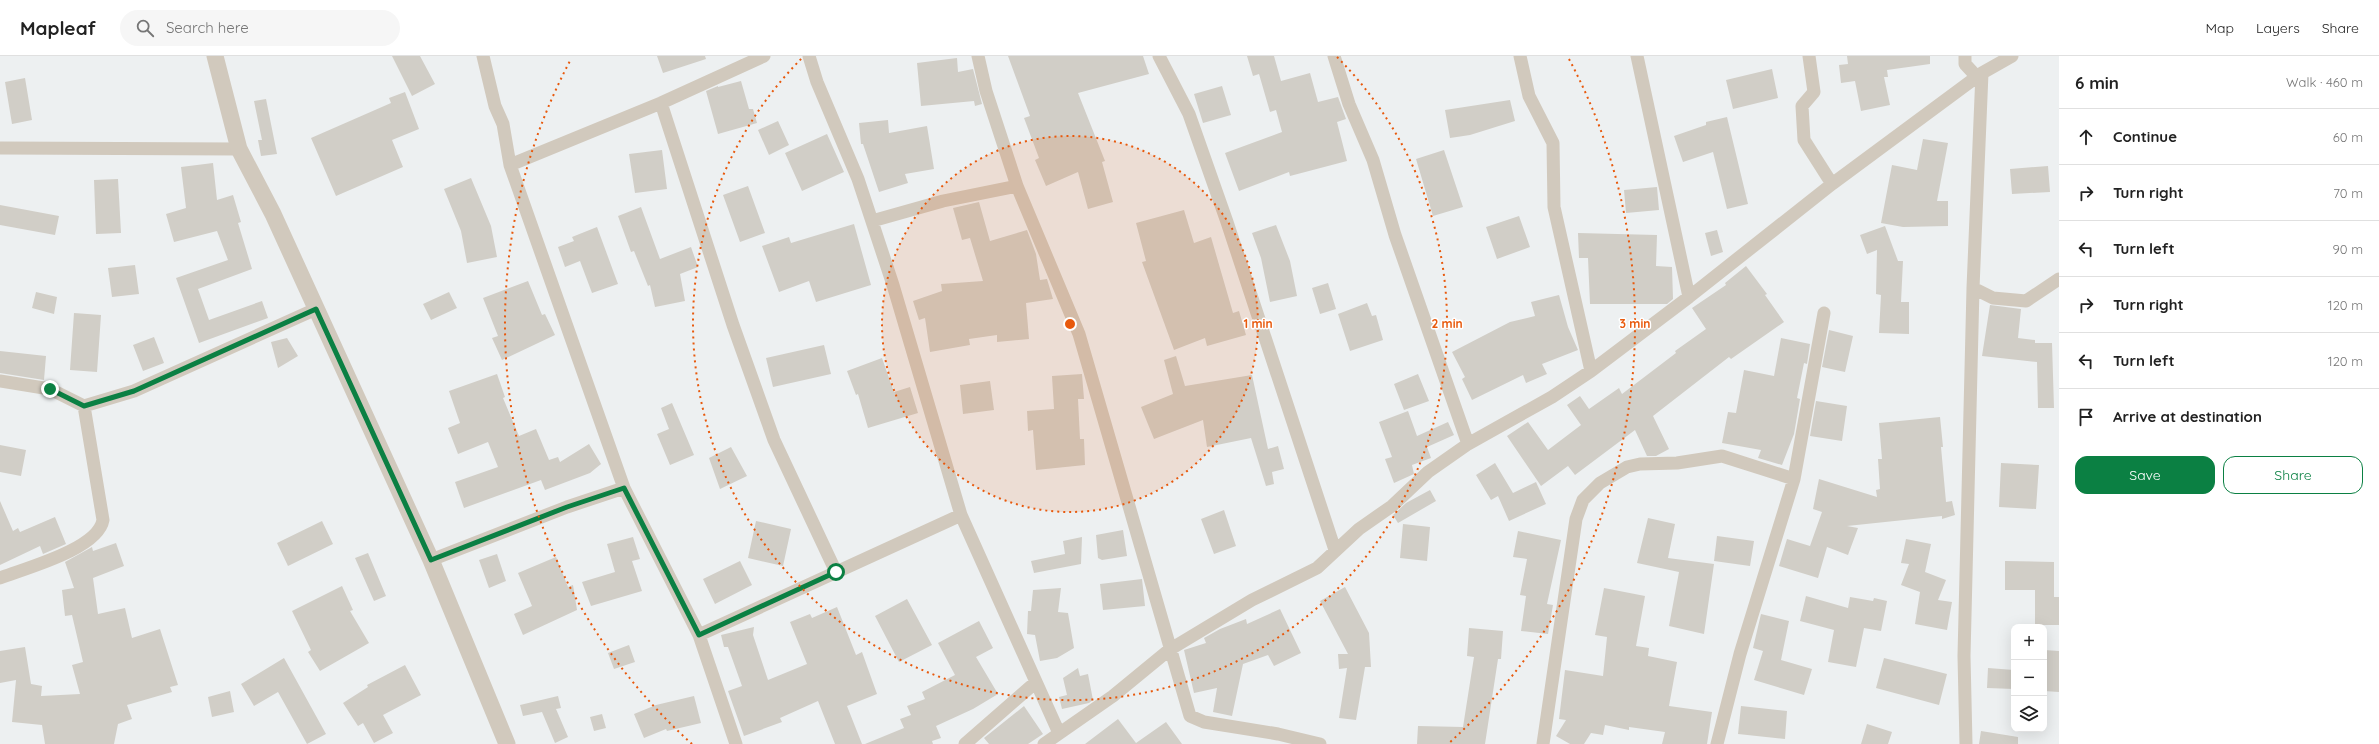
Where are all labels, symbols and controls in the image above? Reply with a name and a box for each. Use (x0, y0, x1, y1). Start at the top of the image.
search box (120, 10, 400, 46)
text: Mapleaf (20, 16, 96, 40)
icon: search (134, 17, 156, 39)
text: Search here (166, 18, 249, 37)
text: Map (2205, 19, 2234, 37)
text: Layers (2256, 19, 2300, 37)
text: Share (2322, 19, 2359, 37)
text: 6 min (2075, 72, 2119, 93)
text: Walk · 460 m (2286, 74, 2363, 90)
icon: ahead (2075, 126, 2097, 148)
text: Continue (2113, 127, 2177, 146)
text: 60 m (2333, 129, 2363, 145)
icon: right (2075, 182, 2097, 204)
text: Turn right (2113, 183, 2184, 202)
text: 70 m (2333, 185, 2363, 201)
icon: left (2075, 238, 2097, 260)
text: Turn left (2113, 239, 2175, 258)
text: 90 m (2333, 241, 2363, 257)
icon: right (2075, 294, 2097, 316)
text: Turn right (2113, 295, 2184, 314)
text: 120 m (2328, 297, 2363, 313)
text: 1 min (1243, 316, 1273, 331)
text: 2 min (1431, 316, 1463, 331)
text: 3 min (1620, 316, 1650, 331)
centre of rings (1063, 317, 1077, 331)
icon: left (2075, 350, 2097, 372)
text: Turn left (2113, 351, 2175, 370)
text: 120 m (2328, 353, 2363, 369)
route end (41, 380, 59, 398)
icon: arrive (2075, 406, 2097, 428)
text: Arrive at destination (2113, 407, 2262, 426)
button: Save (2075, 456, 2215, 494)
button: Share (2223, 456, 2363, 494)
route start (827, 563, 845, 581)
map controls (2011, 624, 2047, 732)
button: + (2011, 624, 2047, 660)
button: − (2011, 660, 2047, 696)
button: layers (2011, 696, 2047, 732)

